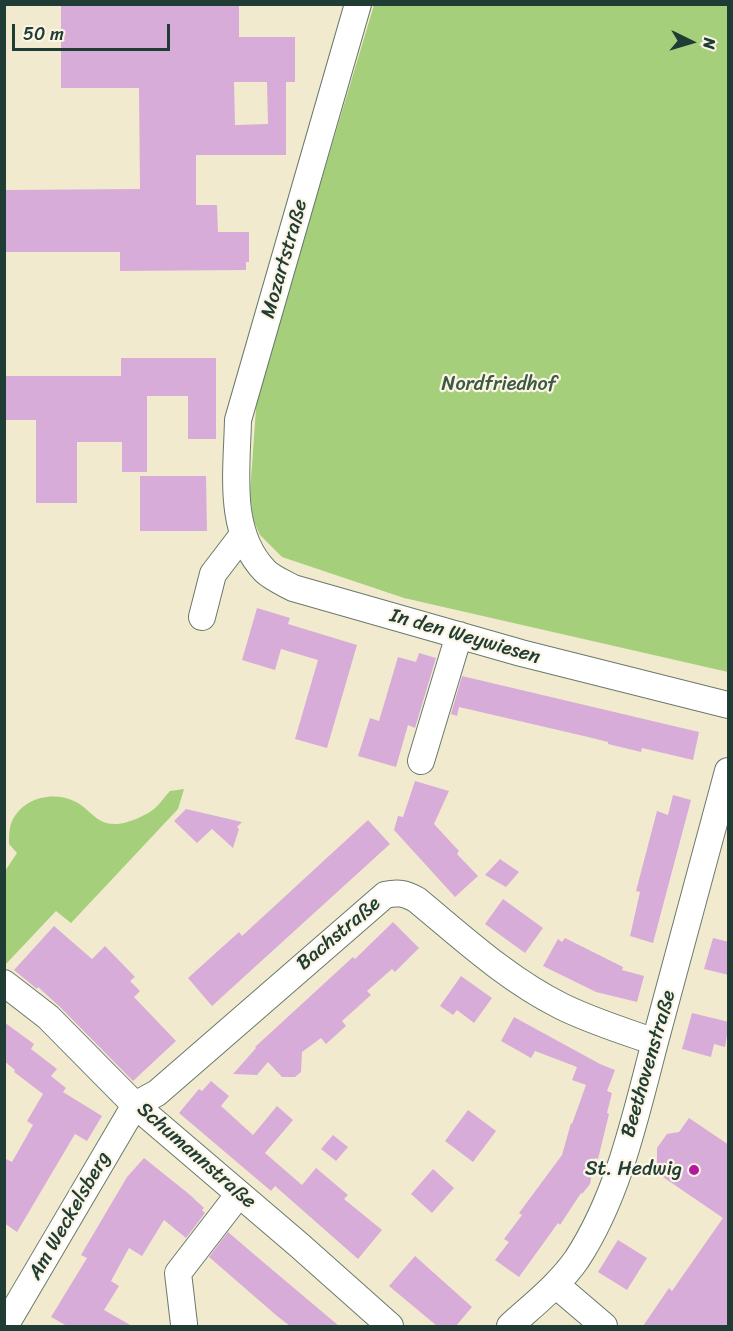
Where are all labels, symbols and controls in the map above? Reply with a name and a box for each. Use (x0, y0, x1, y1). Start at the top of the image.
scale bar (15, 12, 172, 50)
north arrow (661, 12, 721, 72)
text: 50 m (23, 18, 64, 50)
text: N (695, 37, 724, 50)
street label: Mozartstraße (257, 197, 313, 321)
park label: Nordfriedhof (442, 373, 556, 397)
street label: In den Weywiesen (387, 604, 543, 670)
street label: Bachstraße (292, 892, 386, 976)
street label: Beethovenstraße (617, 988, 681, 1140)
street label: Schumannstraße (132, 1098, 260, 1214)
street label: Am Weckelsberg (24, 1148, 116, 1284)
place label: St. Hedwig (585, 1158, 682, 1182)
marker: St. Hedwig (687, 1163, 701, 1177)

